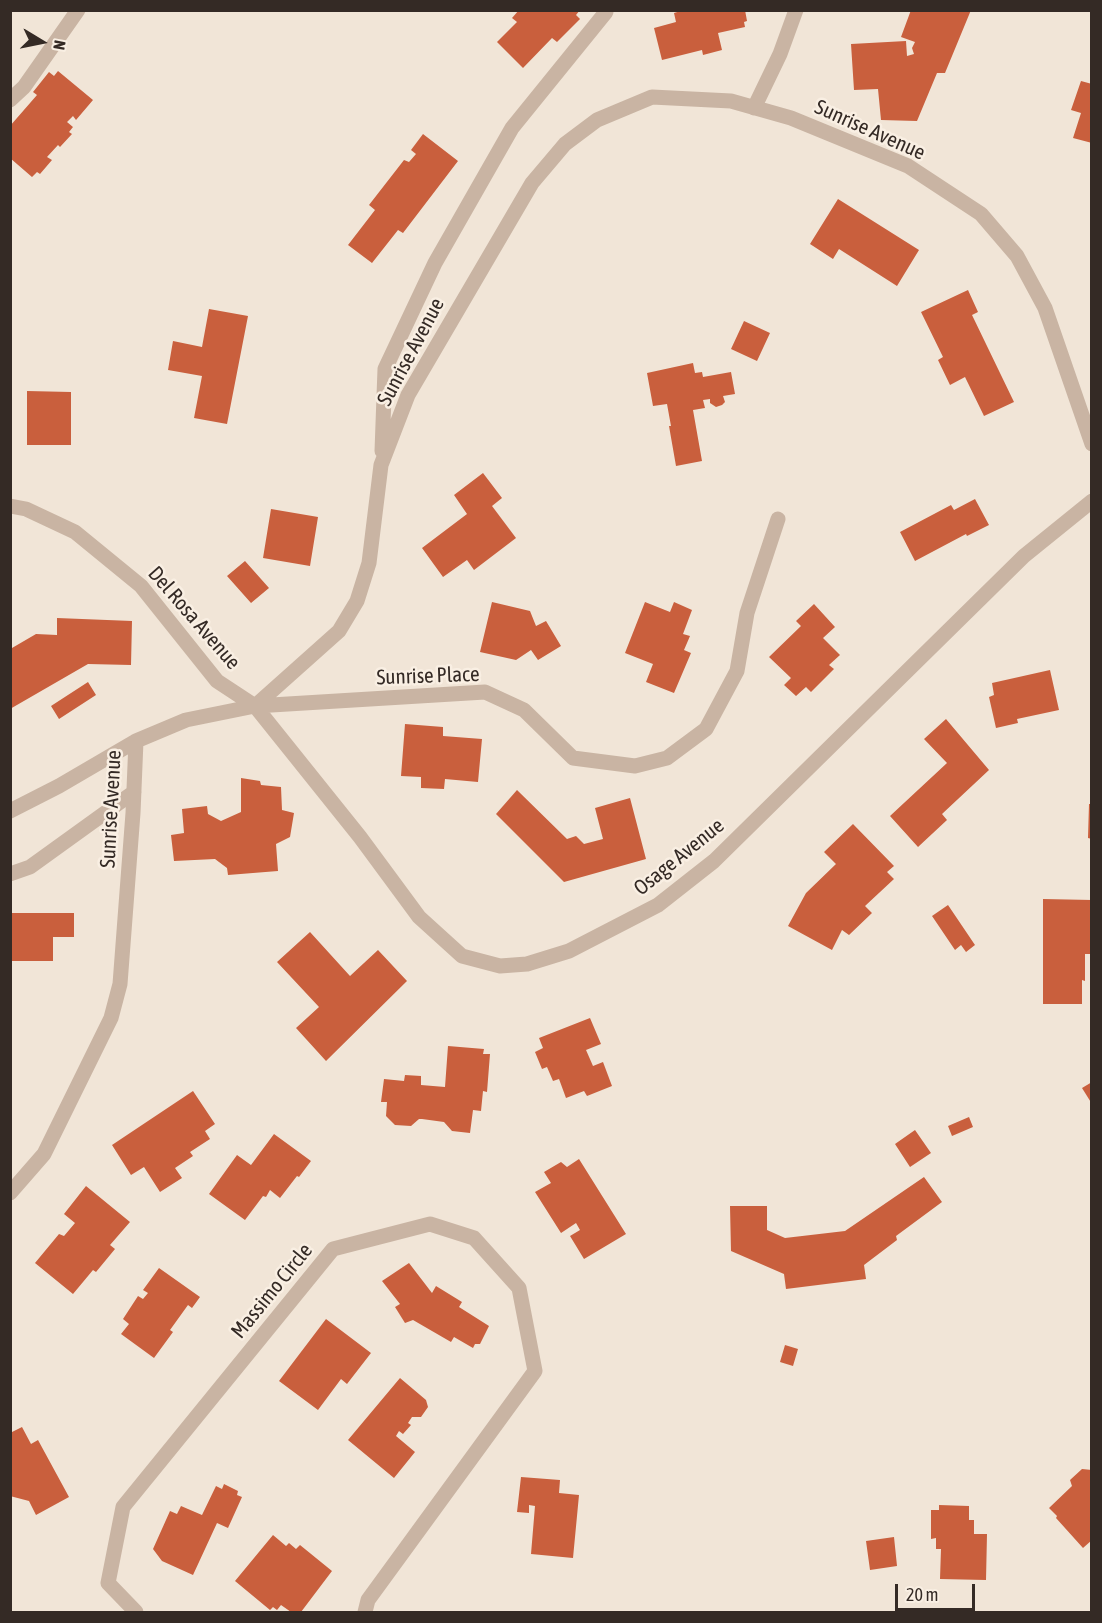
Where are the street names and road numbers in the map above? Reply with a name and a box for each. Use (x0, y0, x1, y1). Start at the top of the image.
street label: Sunrise Avenue (811, 94, 929, 166)
street label: Sunrise Avenue (372, 294, 450, 410)
street label: Del Rosa Avenue (142, 561, 246, 675)
street label: Sunrise Place (376, 662, 480, 690)
street label: Sunrise Avenue (95, 749, 127, 869)
street label: Osage Avenue (629, 813, 729, 901)
street label: Massimo Circle (226, 1239, 318, 1343)

